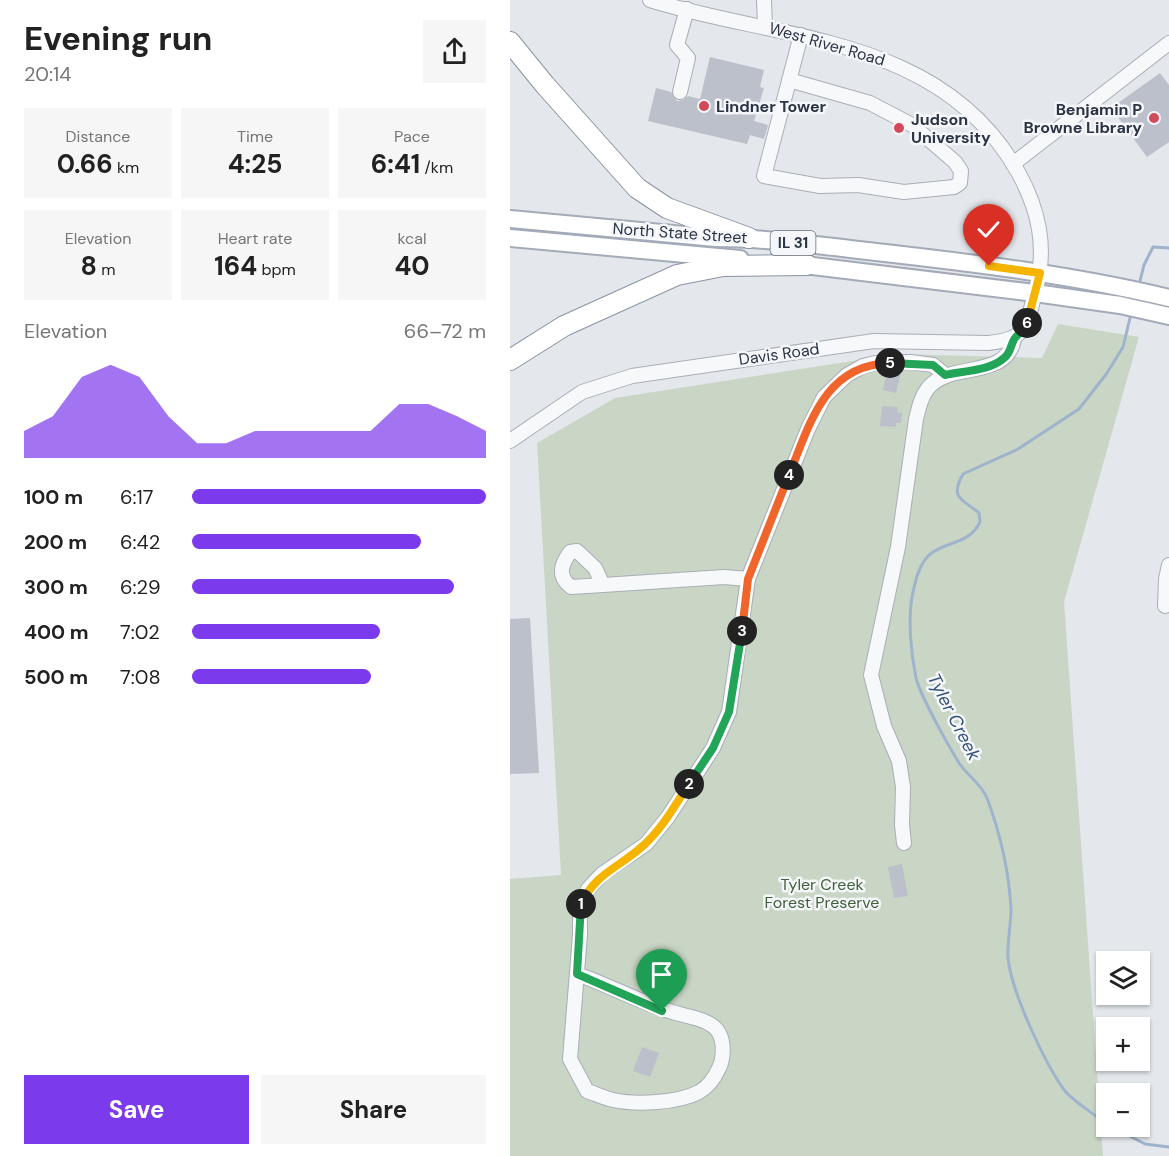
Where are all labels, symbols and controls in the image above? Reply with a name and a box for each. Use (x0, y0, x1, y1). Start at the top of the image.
text: Evening run (24, 17, 212, 60)
street label: West River Road (766, 17, 888, 71)
button: share (423, 20, 486, 83)
text: 20:14 (24, 61, 71, 87)
place label: Lindner Tower (716, 96, 827, 117)
marker: Lindner Tower (697, 99, 711, 113)
place label: Benjamin P Browne Library (1024, 99, 1142, 138)
place label: Judson University (911, 109, 991, 148)
marker: Benjamin P Browne Library (1147, 111, 1161, 125)
marker: Judson University (892, 121, 906, 135)
text: Distance (66, 126, 130, 147)
text: Time (237, 126, 273, 147)
text: Pace (394, 126, 430, 147)
text: 0.66 (57, 147, 113, 181)
text: 4:25 (228, 147, 282, 181)
text: 6:41 (371, 147, 420, 181)
text: km (113, 157, 139, 178)
text: /km (420, 157, 453, 178)
pin (963, 204, 1014, 266)
icon: check (972, 213, 1005, 246)
street label: North State Street (612, 218, 748, 248)
text: Elevation (65, 228, 131, 249)
text: Heart rate (218, 228, 292, 249)
text: kcal (398, 228, 426, 249)
road number: IL 31 (770, 231, 816, 255)
text: 8 (81, 249, 97, 283)
text: 164 (214, 249, 257, 283)
text: 40 (394, 249, 430, 283)
text: m (97, 259, 115, 280)
text: bpm (257, 259, 296, 280)
pin: 6 (1012, 308, 1042, 338)
text: 6 (1022, 312, 1032, 333)
text: Elevation (24, 318, 107, 344)
text: 66–72 m (404, 318, 486, 344)
street label: Davis Road (737, 338, 821, 370)
pin: 5 (875, 348, 905, 378)
text: 5 (885, 352, 895, 373)
pin: 4 (774, 460, 804, 490)
text: 4 (784, 464, 794, 485)
text: 100 m (24, 484, 83, 510)
text: 6:17 (120, 484, 154, 510)
text: 200 m (24, 529, 87, 555)
text: 6:42 (120, 529, 160, 555)
text: 300 m (24, 574, 88, 600)
text: 6:29 (120, 574, 160, 600)
pin: 3 (727, 616, 757, 646)
text: 400 m (24, 619, 89, 645)
text: 7:02 (120, 619, 160, 645)
text: 3 (737, 620, 747, 641)
text: 500 m (24, 664, 88, 690)
text: 7:08 (120, 664, 161, 690)
water label: Tyler Creek (922, 669, 987, 765)
pin: 2 (674, 769, 704, 799)
text: 2 (684, 773, 694, 794)
park label: Tyler Creek Forest Preserve (765, 874, 879, 913)
pin: 1 (566, 889, 596, 919)
text: 1 (578, 893, 584, 914)
pin (636, 949, 687, 1011)
map controls (1096, 951, 1150, 1137)
button: layers (1096, 951, 1150, 1005)
icon: arrive (645, 958, 678, 991)
button: + (1096, 1017, 1150, 1071)
button: Save (24, 1075, 249, 1144)
button: Share (261, 1075, 486, 1144)
button: − (1096, 1083, 1150, 1137)

